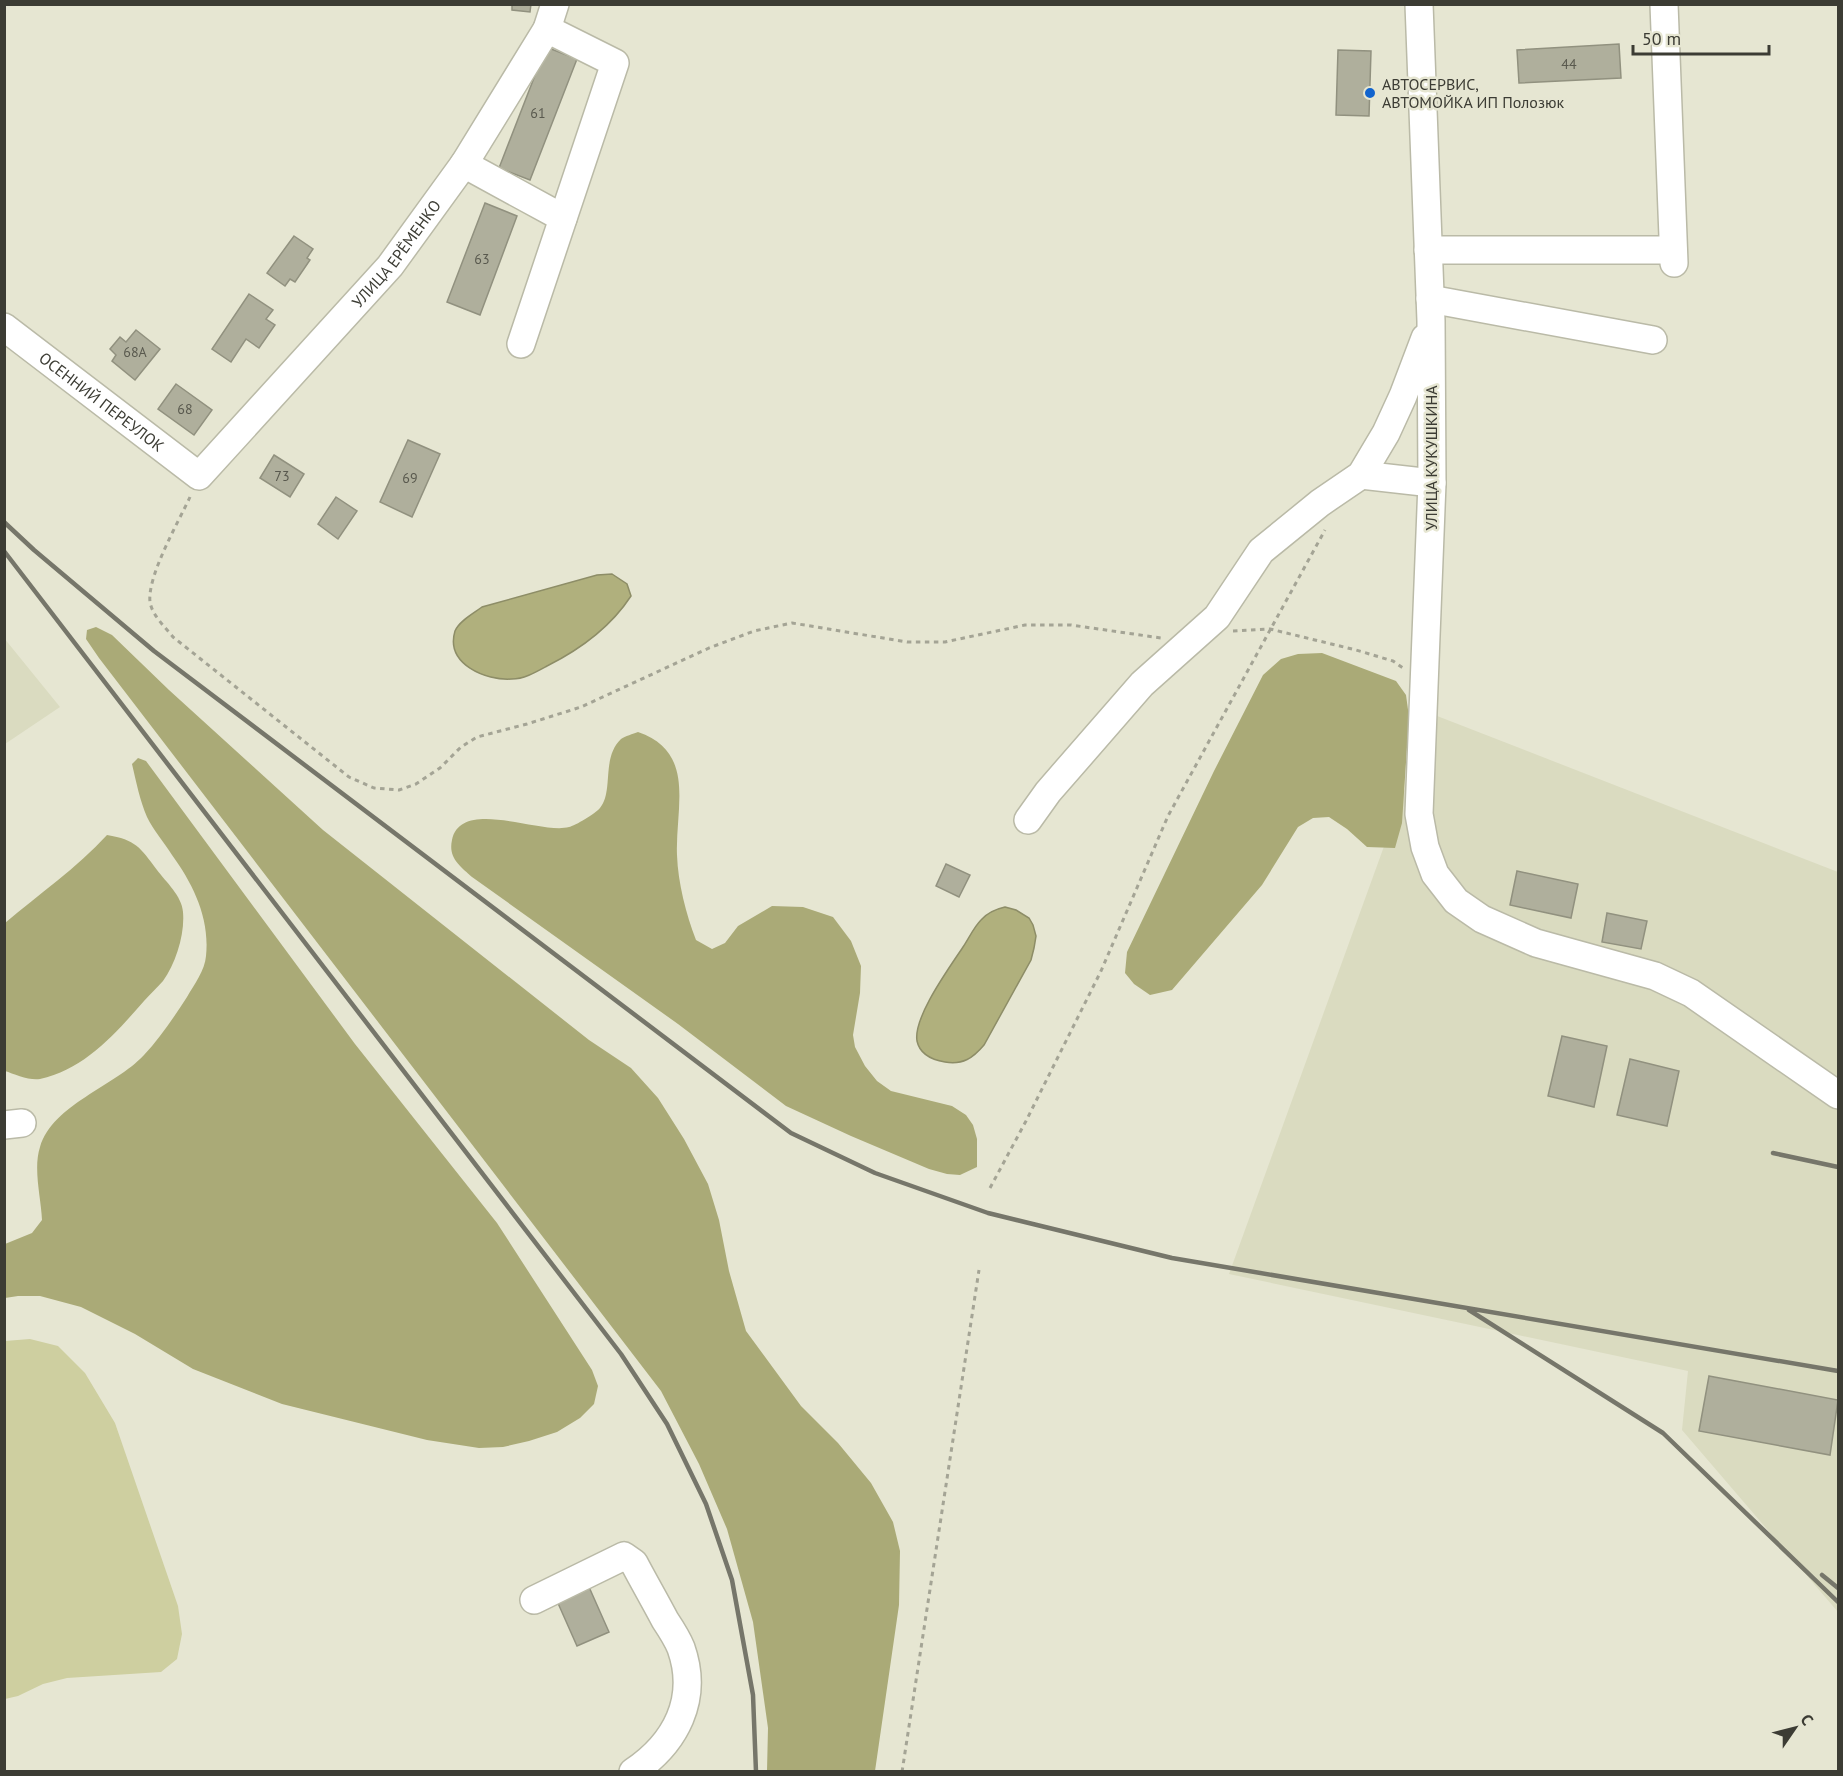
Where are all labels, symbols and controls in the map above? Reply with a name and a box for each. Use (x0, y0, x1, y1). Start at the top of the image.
scale bar (1633, 18, 1770, 56)
text: 50 m (1642, 27, 1681, 50)
house number: 44 (1561, 55, 1577, 73)
place label: АВТОСЕРВИС, АВТОМОЙКА ИП Полозюк (1382, 74, 1564, 112)
marker: АВТОСЕРВИС, АВТОМОЙКА ИП Полозюк (1363, 86, 1377, 100)
house number: 61 (530, 104, 546, 122)
street label: УЛИЦА ЕРЁМЕНКО (348, 196, 445, 311)
house number: 63 (474, 250, 490, 268)
house number: 68А (123, 343, 148, 361)
street label: ОСЕННИЙ ПЕРЕУЛОК (35, 348, 168, 456)
street label: УЛИЦА КУКУШКИНА (1421, 385, 1441, 531)
house number: 68 (177, 400, 193, 418)
house number: 73 (274, 467, 290, 485)
house number: 69 (402, 469, 418, 487)
north arrow (1765, 1698, 1825, 1758)
text: С (1797, 1710, 1818, 1729)

